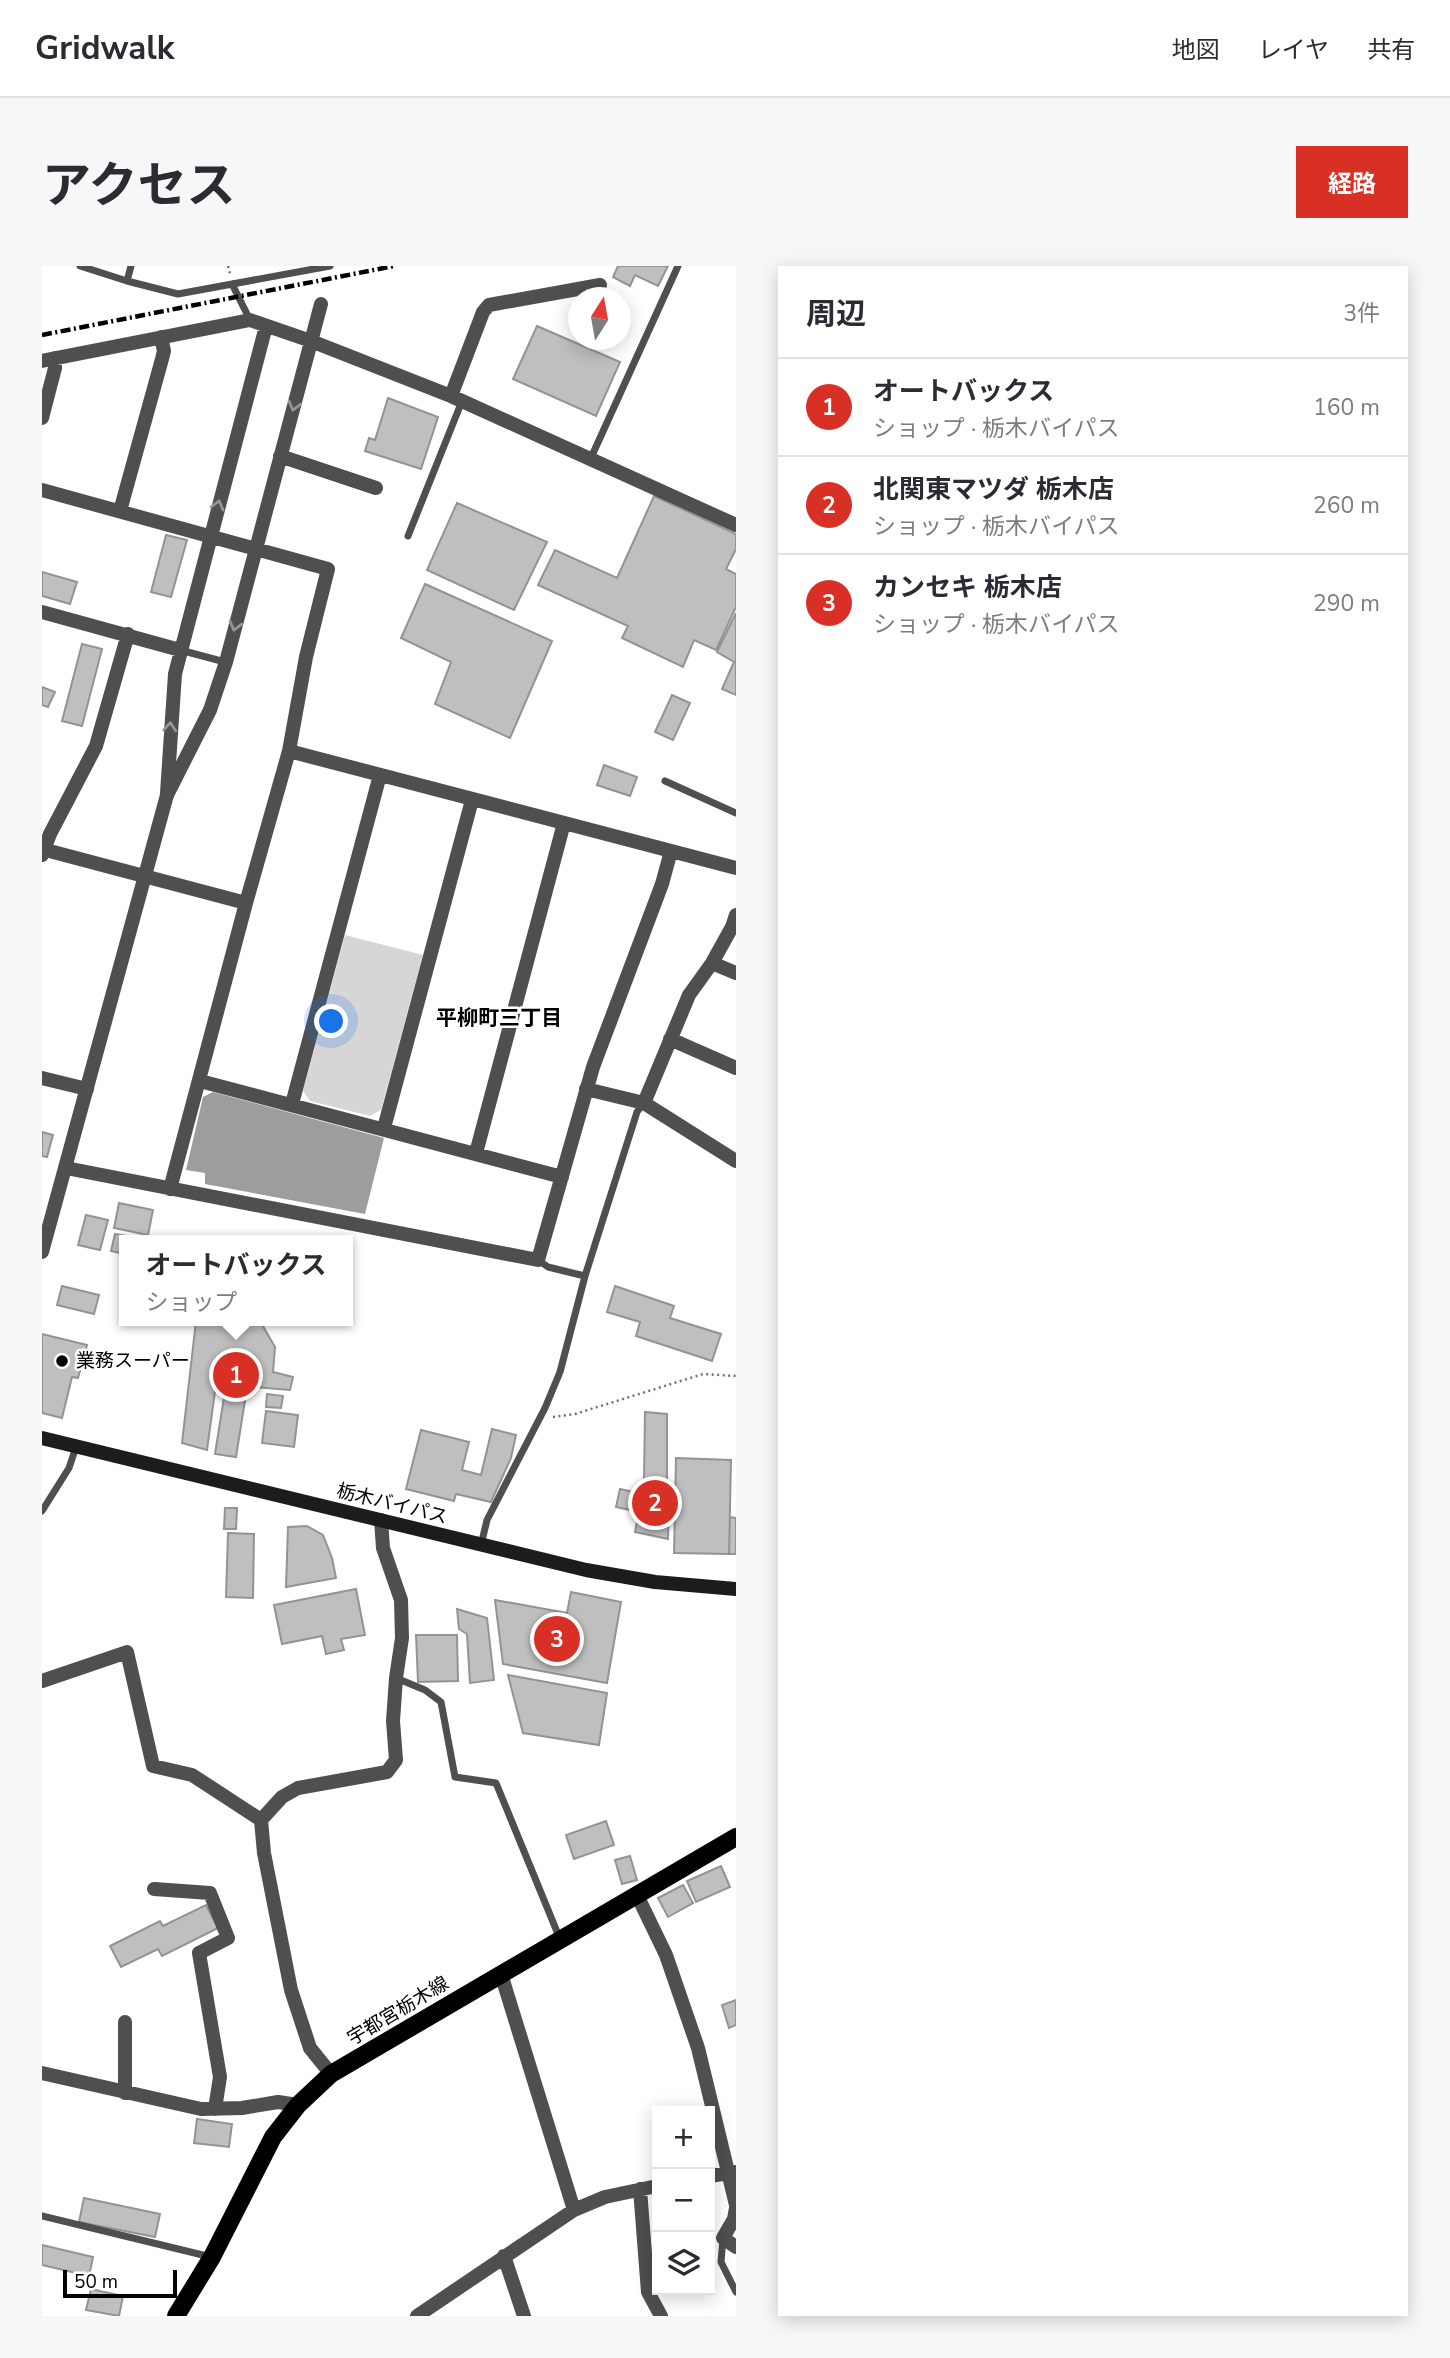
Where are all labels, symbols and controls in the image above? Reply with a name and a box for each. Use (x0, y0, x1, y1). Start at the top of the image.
text: Gridwalk (35, 26, 175, 71)
text: 地図 (1172, 34, 1220, 66)
text: レイヤ (1258, 34, 1329, 66)
text: 共有 (1367, 34, 1415, 66)
button: 経路 (1296, 146, 1408, 218)
text: アクセス (42, 152, 236, 219)
north arrow (568, 287, 631, 350)
text: 周辺 (806, 294, 866, 335)
text: 3件 (1343, 298, 1380, 329)
text: オートバックス (873, 374, 1054, 409)
text: 1 (822, 392, 836, 423)
text: 160 m (1313, 392, 1380, 423)
one-way arrow (288, 400, 302, 412)
text: ショップ · 栃木バイパス (873, 413, 1120, 444)
text: 北関東マツダ 栃木店 (873, 472, 1114, 507)
text: 2 (822, 490, 836, 521)
text: 260 m (1313, 490, 1380, 521)
one-way arrow (210, 499, 224, 511)
text: ショップ · 栃木バイパス (873, 511, 1120, 542)
text: カンセキ 栃木店 (873, 570, 1062, 605)
text: 3 (822, 588, 836, 619)
text: 290 m (1313, 588, 1380, 619)
text: ショップ · 栃木バイパス (873, 609, 1120, 640)
one-way arrow (229, 620, 244, 632)
one-way arrow (162, 721, 177, 732)
your location (314, 1004, 348, 1038)
district label: 平柳町三丁目 (436, 1004, 562, 1032)
popup (119, 1235, 353, 1326)
text: オートバックス (145, 1248, 327, 1283)
text: ショップ (145, 1287, 237, 1318)
place label: 業務スーパー (76, 1348, 190, 1374)
pin: 1 (213, 1349, 259, 1401)
marker: 業務スーパー (54, 1353, 70, 1369)
pin: 2 (632, 1477, 678, 1529)
street label: 栃木バイパス (334, 1478, 450, 1530)
pin: 3 (534, 1613, 580, 1665)
street label: 宇都宮栃木線 (342, 1970, 454, 2052)
map controls (652, 2106, 715, 2295)
button: + (652, 2106, 715, 2169)
button: − (652, 2169, 715, 2232)
button: layers (652, 2232, 715, 2295)
scale bar (63, 2267, 177, 2299)
text: 50 m (74, 2269, 118, 2295)

